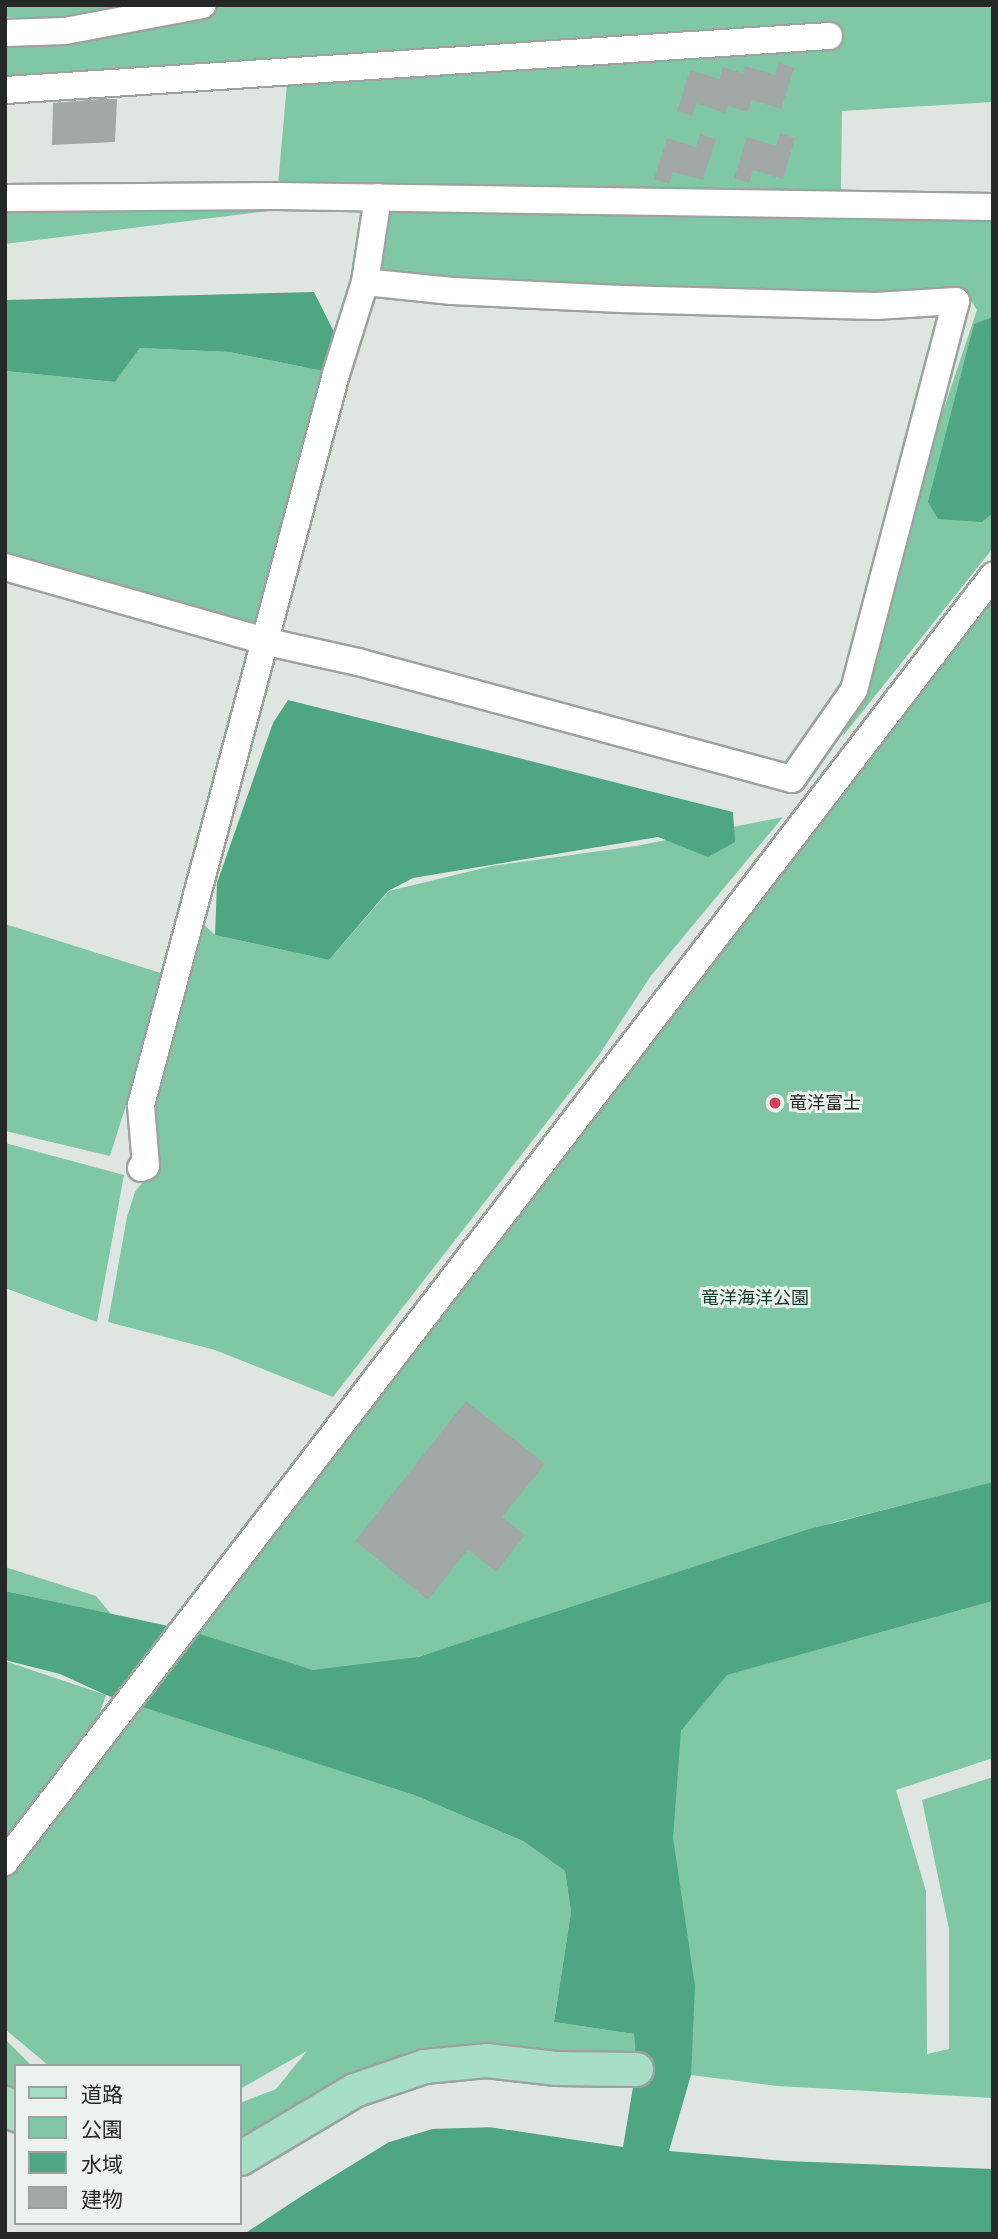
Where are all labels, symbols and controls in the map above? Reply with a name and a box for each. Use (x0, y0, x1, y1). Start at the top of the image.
place label: 竜洋富士 (789, 1092, 861, 1114)
marker: 竜洋富士 (767, 1095, 783, 1111)
park label: 竜洋海洋公園 (701, 1287, 809, 1309)
legend (14, 2064, 242, 2225)
text: 道路 (81, 2082, 123, 2108)
text: 公園 (81, 2117, 123, 2143)
text: 水域 (81, 2152, 123, 2178)
text: 建物 (81, 2187, 123, 2213)

